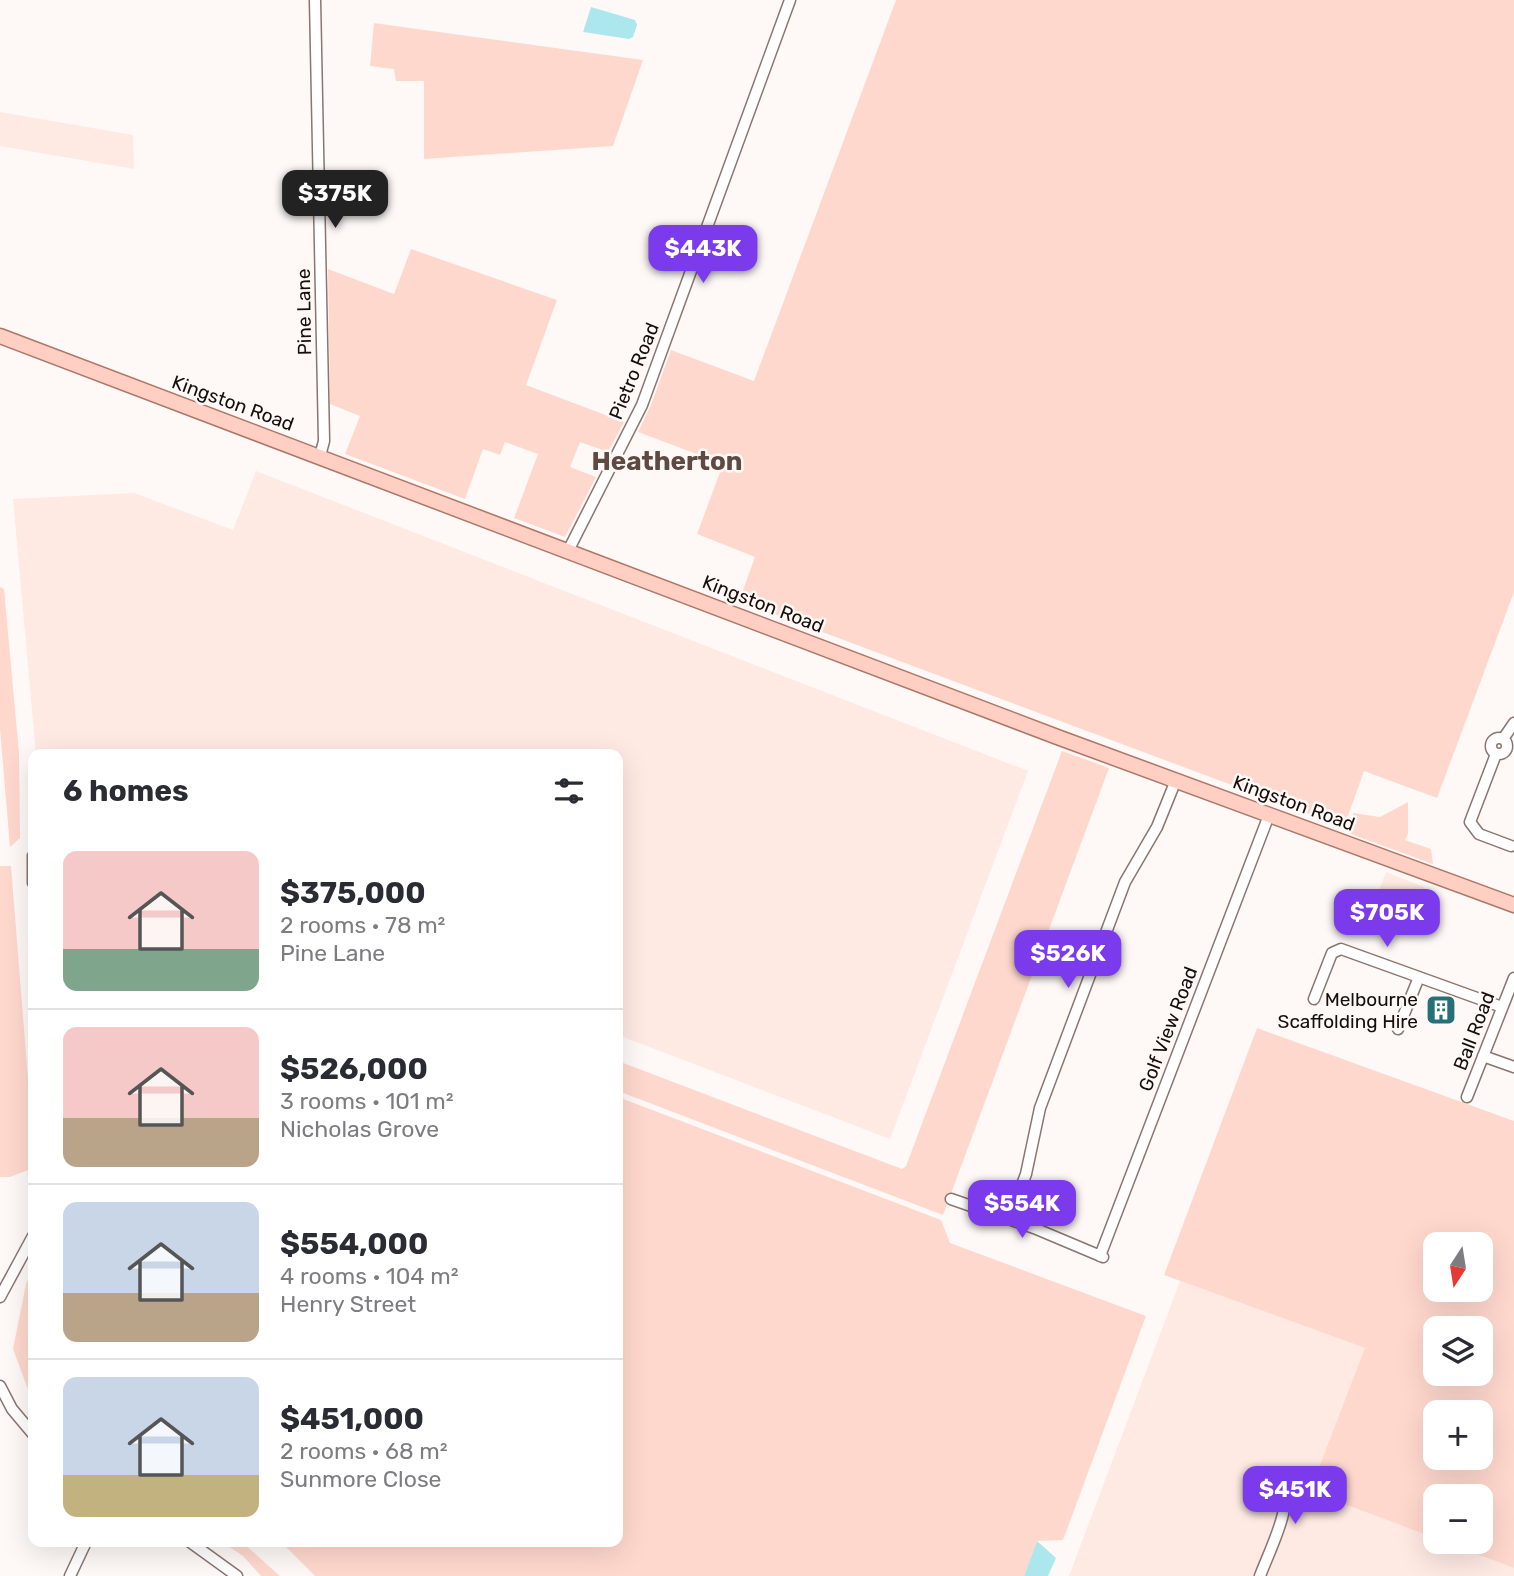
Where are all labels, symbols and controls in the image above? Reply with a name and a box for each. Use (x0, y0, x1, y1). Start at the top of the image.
pin: $375K (286, 170, 384, 230)
text: $375K (298, 179, 372, 207)
pin: $443K (654, 226, 752, 285)
text: $443K (664, 234, 742, 262)
street label: Pine Lane (292, 268, 316, 356)
street label: Pietro Road (604, 319, 664, 423)
street label: Kingston Road (169, 370, 297, 436)
district label: Heatherton (591, 446, 743, 477)
street label: Kingston Road (699, 570, 827, 638)
street label: Kingston Road (1230, 770, 1358, 836)
icon: filters (550, 772, 588, 810)
text: 6 homes (63, 773, 189, 809)
text: $375,000 (280, 875, 426, 911)
icon: home (119, 879, 203, 963)
pin: $705K (1338, 890, 1436, 949)
text: $705K (1350, 898, 1424, 926)
text: 2 rooms · 78 m² (280, 911, 445, 939)
pin: $526K (1019, 930, 1117, 990)
text: Pine Lane (280, 939, 385, 967)
text: $526K (1030, 939, 1106, 967)
street label: Golf View Road (1134, 964, 1202, 1094)
place label: Melbourne Scaffolding Hire (1278, 988, 1418, 1033)
street label: Ball Road (1449, 989, 1499, 1073)
building icon: Melbourne Scaffolding Hire (1424, 993, 1458, 1027)
text: $526,000 (280, 1051, 428, 1087)
icon: home (119, 1055, 203, 1139)
text: 3 rooms · 101 m² (280, 1087, 454, 1115)
text: Nicholas Grove (280, 1115, 439, 1143)
pin: $554K (973, 1180, 1071, 1240)
text: $554K (984, 1189, 1060, 1217)
text: $554,000 (280, 1226, 428, 1262)
icon: home (119, 1230, 203, 1314)
north arrow (1423, 1232, 1493, 1302)
map controls (1423, 1232, 1493, 1554)
text: 4 rooms · 104 m² (280, 1262, 459, 1290)
text: Henry Street (280, 1290, 416, 1318)
button: layers (1423, 1316, 1493, 1386)
button: + (1423, 1400, 1493, 1470)
text: $451,000 (280, 1401, 424, 1437)
icon: home (119, 1405, 203, 1489)
text: 2 rooms · 68 m² (280, 1437, 448, 1465)
text: Sunmore Close (280, 1465, 442, 1493)
pin: $451K (1246, 1466, 1344, 1526)
text: $451K (1259, 1475, 1331, 1503)
button: − (1423, 1484, 1493, 1554)

